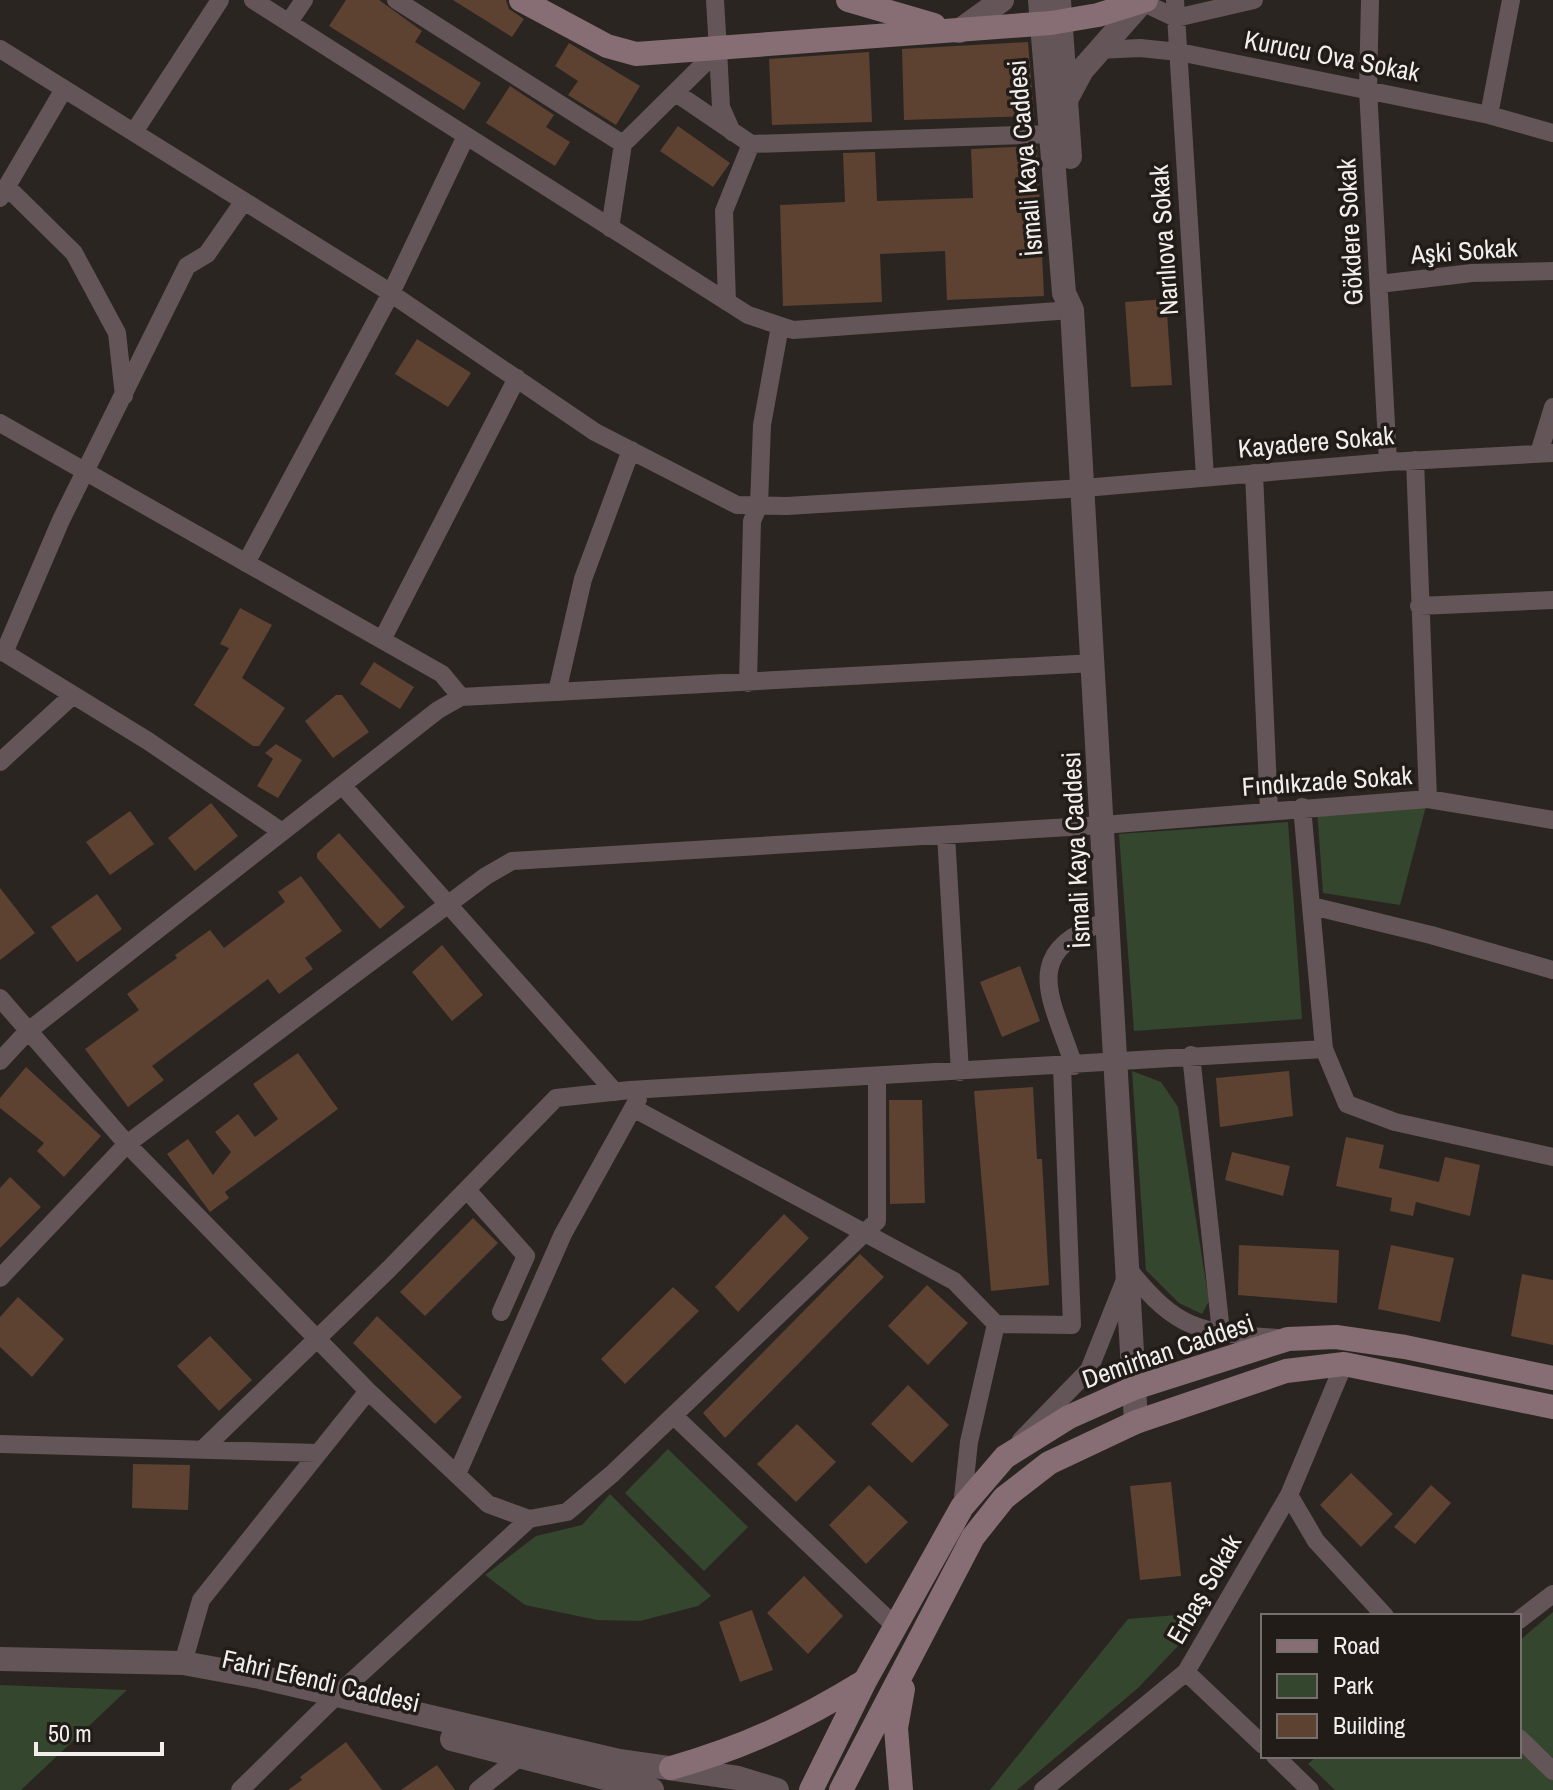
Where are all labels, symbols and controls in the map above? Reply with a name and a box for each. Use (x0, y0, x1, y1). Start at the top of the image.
street label: Kurucu Ova Sokak (1242, 21, 1423, 90)
street label: İsmali Kaya Caddesi (998, 59, 1051, 258)
street label: Gökdere Sokak (1328, 157, 1371, 306)
street label: Narılıova Sokak (1141, 163, 1186, 316)
street label: Aşki Sokak (1409, 229, 1519, 272)
street label: Kayadere Sokak (1237, 417, 1396, 466)
street label: İsmali Kaya Caddesi (1053, 751, 1098, 949)
street label: Fındıkzade Sokak (1241, 757, 1414, 804)
street label: Demirhan Caddesi (1078, 1305, 1258, 1396)
street label: Erbaş Sokak (1158, 1527, 1249, 1650)
legend (1261, 1614, 1521, 1758)
text: Road (1333, 1629, 1380, 1661)
street label: Fahri Efendi Caddesi (219, 1641, 423, 1720)
text: Park (1333, 1669, 1374, 1701)
scale bar (36, 1706, 162, 1756)
text: Building (1333, 1709, 1405, 1741)
text: 50 m (48, 1717, 92, 1749)

